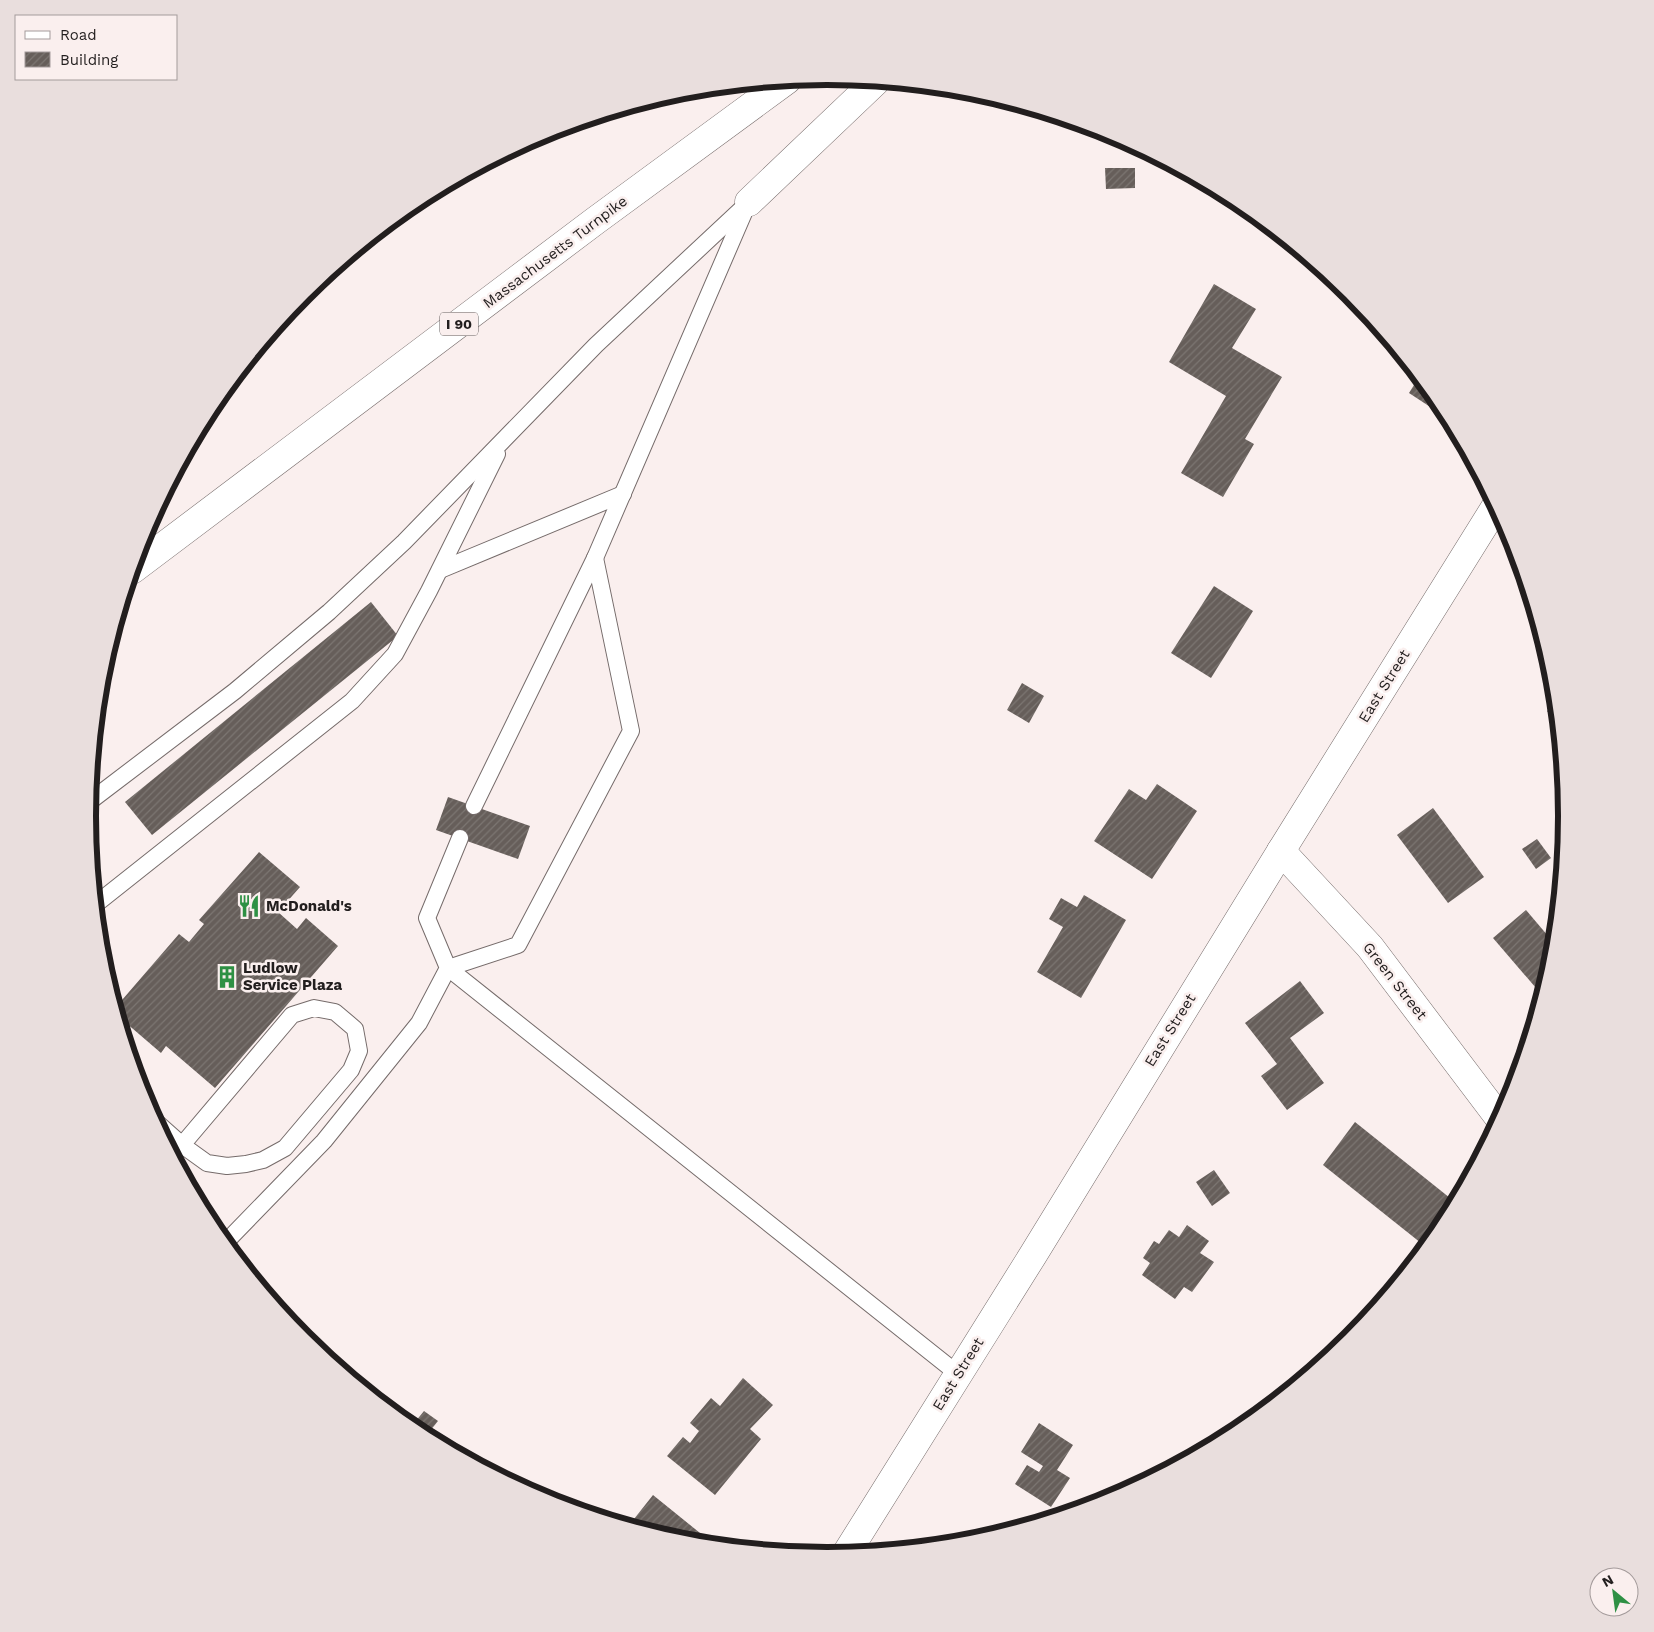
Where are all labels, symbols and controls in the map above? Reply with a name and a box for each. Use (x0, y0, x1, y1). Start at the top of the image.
legend (15, 15, 178, 80)
text: Road (60, 26, 97, 44)
text: Building (60, 51, 118, 69)
street label: Massachusetts Turnpike (479, 192, 631, 312)
road number: I 90 (440, 312, 478, 336)
street label: East Street (1355, 646, 1414, 726)
restaurant icon: McDonald's (236, 893, 262, 919)
place label: McDonald's (266, 897, 352, 915)
street label: Green Street (1359, 939, 1431, 1024)
place label: Ludlow Service Plaza (243, 959, 343, 994)
building icon: Ludlow Service Plaza (214, 964, 240, 990)
street label: East Street (1141, 990, 1200, 1070)
street label: East Street (929, 1334, 988, 1414)
north arrow (1589, 1567, 1639, 1617)
text: N (1599, 1571, 1616, 1590)

